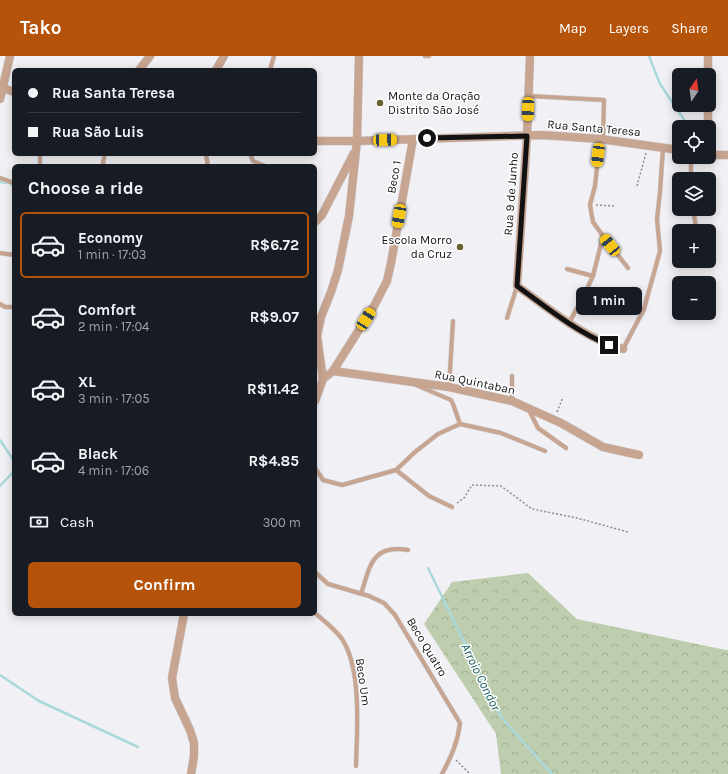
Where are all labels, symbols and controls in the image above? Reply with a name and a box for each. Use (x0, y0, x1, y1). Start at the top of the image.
text: Tako (20, 17, 61, 39)
text: Map (559, 20, 587, 37)
text: Layers (609, 20, 649, 37)
text: Share (671, 20, 708, 37)
north arrow (672, 68, 716, 112)
map controls (672, 68, 716, 320)
text: Rua Santa Teresa (52, 84, 175, 102)
place label: Monte da Oração Distrito São José (388, 89, 480, 117)
car (522, 97, 534, 121)
marker: Monte da Oração Distrito São José (375, 98, 385, 108)
street label: Rua Santa Teresa (547, 117, 641, 139)
button: locate (672, 120, 716, 164)
text: Rua São Luis (52, 123, 144, 141)
route start (418, 129, 436, 147)
car (373, 134, 397, 146)
car (591, 142, 605, 168)
street label: Rua 9 de Junho (501, 152, 521, 236)
street label: Beco 1 (384, 159, 404, 195)
button: layers (672, 172, 716, 216)
text: Choose a ride (28, 177, 143, 199)
car (391, 203, 407, 229)
button: + (672, 224, 716, 268)
icon: car (30, 227, 66, 263)
text: Economy (78, 229, 143, 247)
car (598, 232, 622, 258)
place label: Escola Morro da Cruz (381, 233, 452, 261)
text: R$6.72 (250, 236, 299, 254)
marker: Escola Morro da Cruz (455, 242, 465, 252)
text: 1 min · 17:03 (78, 247, 147, 262)
button: − (672, 276, 716, 320)
callout: 1 min (576, 287, 642, 315)
text: 1 min (593, 293, 625, 308)
icon: car (30, 299, 66, 335)
text: Comfort (78, 301, 136, 319)
car (355, 306, 377, 332)
text: R$9.07 (250, 308, 299, 326)
text: 2 min · 17:04 (78, 319, 149, 334)
route end (600, 336, 618, 354)
street label: Rua Quintaban (433, 367, 517, 397)
icon: car (30, 371, 66, 407)
text: XL (78, 373, 96, 391)
text: R$11.42 (247, 380, 299, 398)
text: 3 min · 17:05 (78, 391, 150, 406)
icon: car (30, 443, 66, 479)
text: Black (78, 445, 118, 463)
text: R$4.85 (248, 452, 299, 470)
text: 4 min · 17:06 (78, 463, 149, 478)
icon: cash (28, 511, 50, 533)
text: Cash (60, 513, 94, 531)
text: 300 m (263, 515, 301, 530)
button: Confirm (28, 562, 301, 608)
street label: Beco Quatro (404, 615, 450, 679)
water label: Arroio Condor (458, 641, 504, 714)
street label: Beco Um (353, 657, 373, 707)

